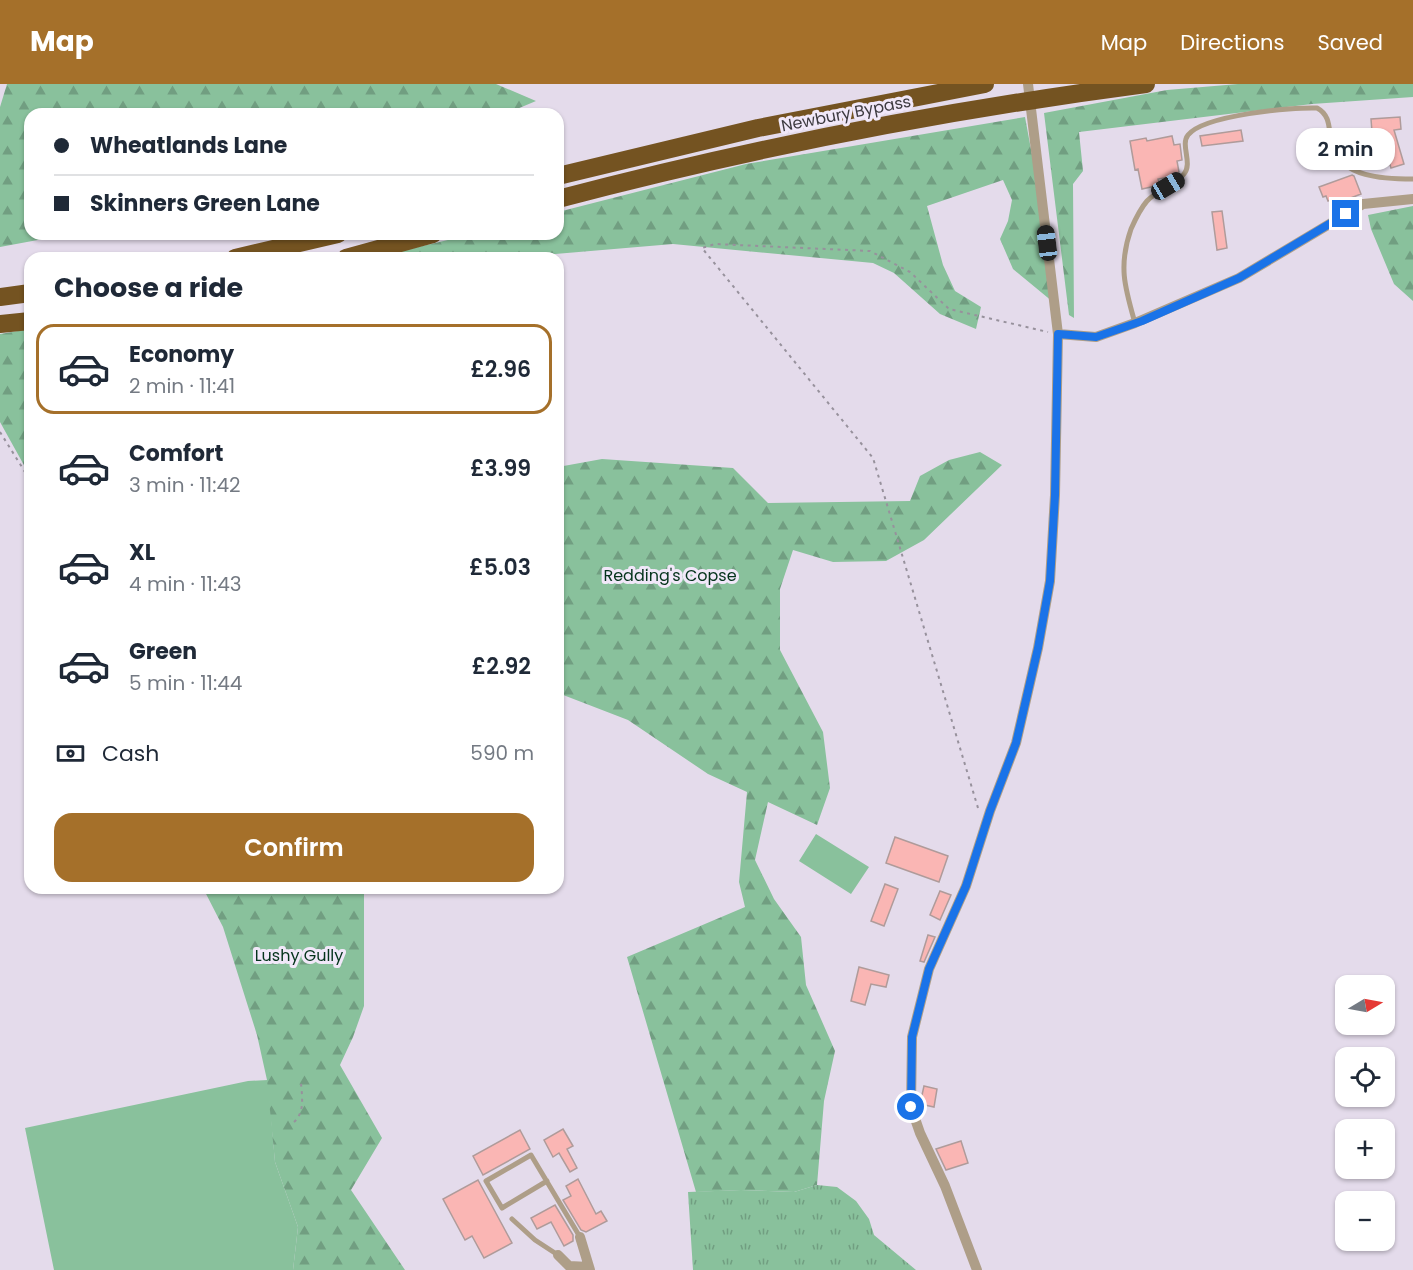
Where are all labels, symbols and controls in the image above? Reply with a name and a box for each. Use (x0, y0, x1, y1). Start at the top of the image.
text: Map (30, 22, 94, 61)
text: Map (1101, 28, 1147, 57)
text: Directions (1180, 28, 1284, 57)
text: Saved (1317, 28, 1383, 57)
street label: Newbury Bypass (779, 90, 913, 137)
callout: 2 min (1296, 127, 1396, 169)
text: Wheatlands Lane (90, 130, 287, 161)
text: 2 min (1318, 135, 1373, 163)
car (1148, 169, 1188, 203)
text: Skinners Green Lane (90, 188, 320, 219)
route end (1332, 200, 1359, 227)
car (1036, 224, 1058, 262)
text: Choose a ride (54, 269, 243, 306)
text: Economy (129, 339, 234, 370)
icon: car (57, 342, 111, 396)
text: £2.96 (470, 354, 531, 385)
text: 2 min · 11:41 (129, 372, 235, 400)
text: Comfort (129, 438, 223, 469)
icon: car (57, 441, 111, 495)
text: £3.99 (470, 453, 531, 484)
text: 3 min · 11:42 (129, 471, 241, 499)
text: XL (129, 537, 155, 568)
icon: car (57, 540, 111, 594)
text: £5.03 (469, 552, 531, 583)
park label: Redding's Copse (603, 564, 737, 587)
text: 4 min · 11:43 (129, 570, 242, 598)
text: Green (129, 636, 197, 667)
icon: car (57, 639, 111, 693)
text: £2.92 (472, 651, 531, 682)
text: 5 min · 11:44 (129, 669, 242, 697)
icon: cash (54, 737, 87, 770)
text: Cash (102, 738, 159, 769)
text: 590 m (470, 739, 534, 767)
button: Confirm (54, 813, 534, 882)
park label: Lushy Gully (255, 944, 343, 967)
north arrow (1335, 975, 1395, 1035)
map controls (1335, 975, 1395, 1251)
button: locate (1335, 1047, 1395, 1107)
route start (897, 1093, 924, 1120)
button: + (1335, 1119, 1395, 1179)
button: − (1335, 1191, 1395, 1251)

